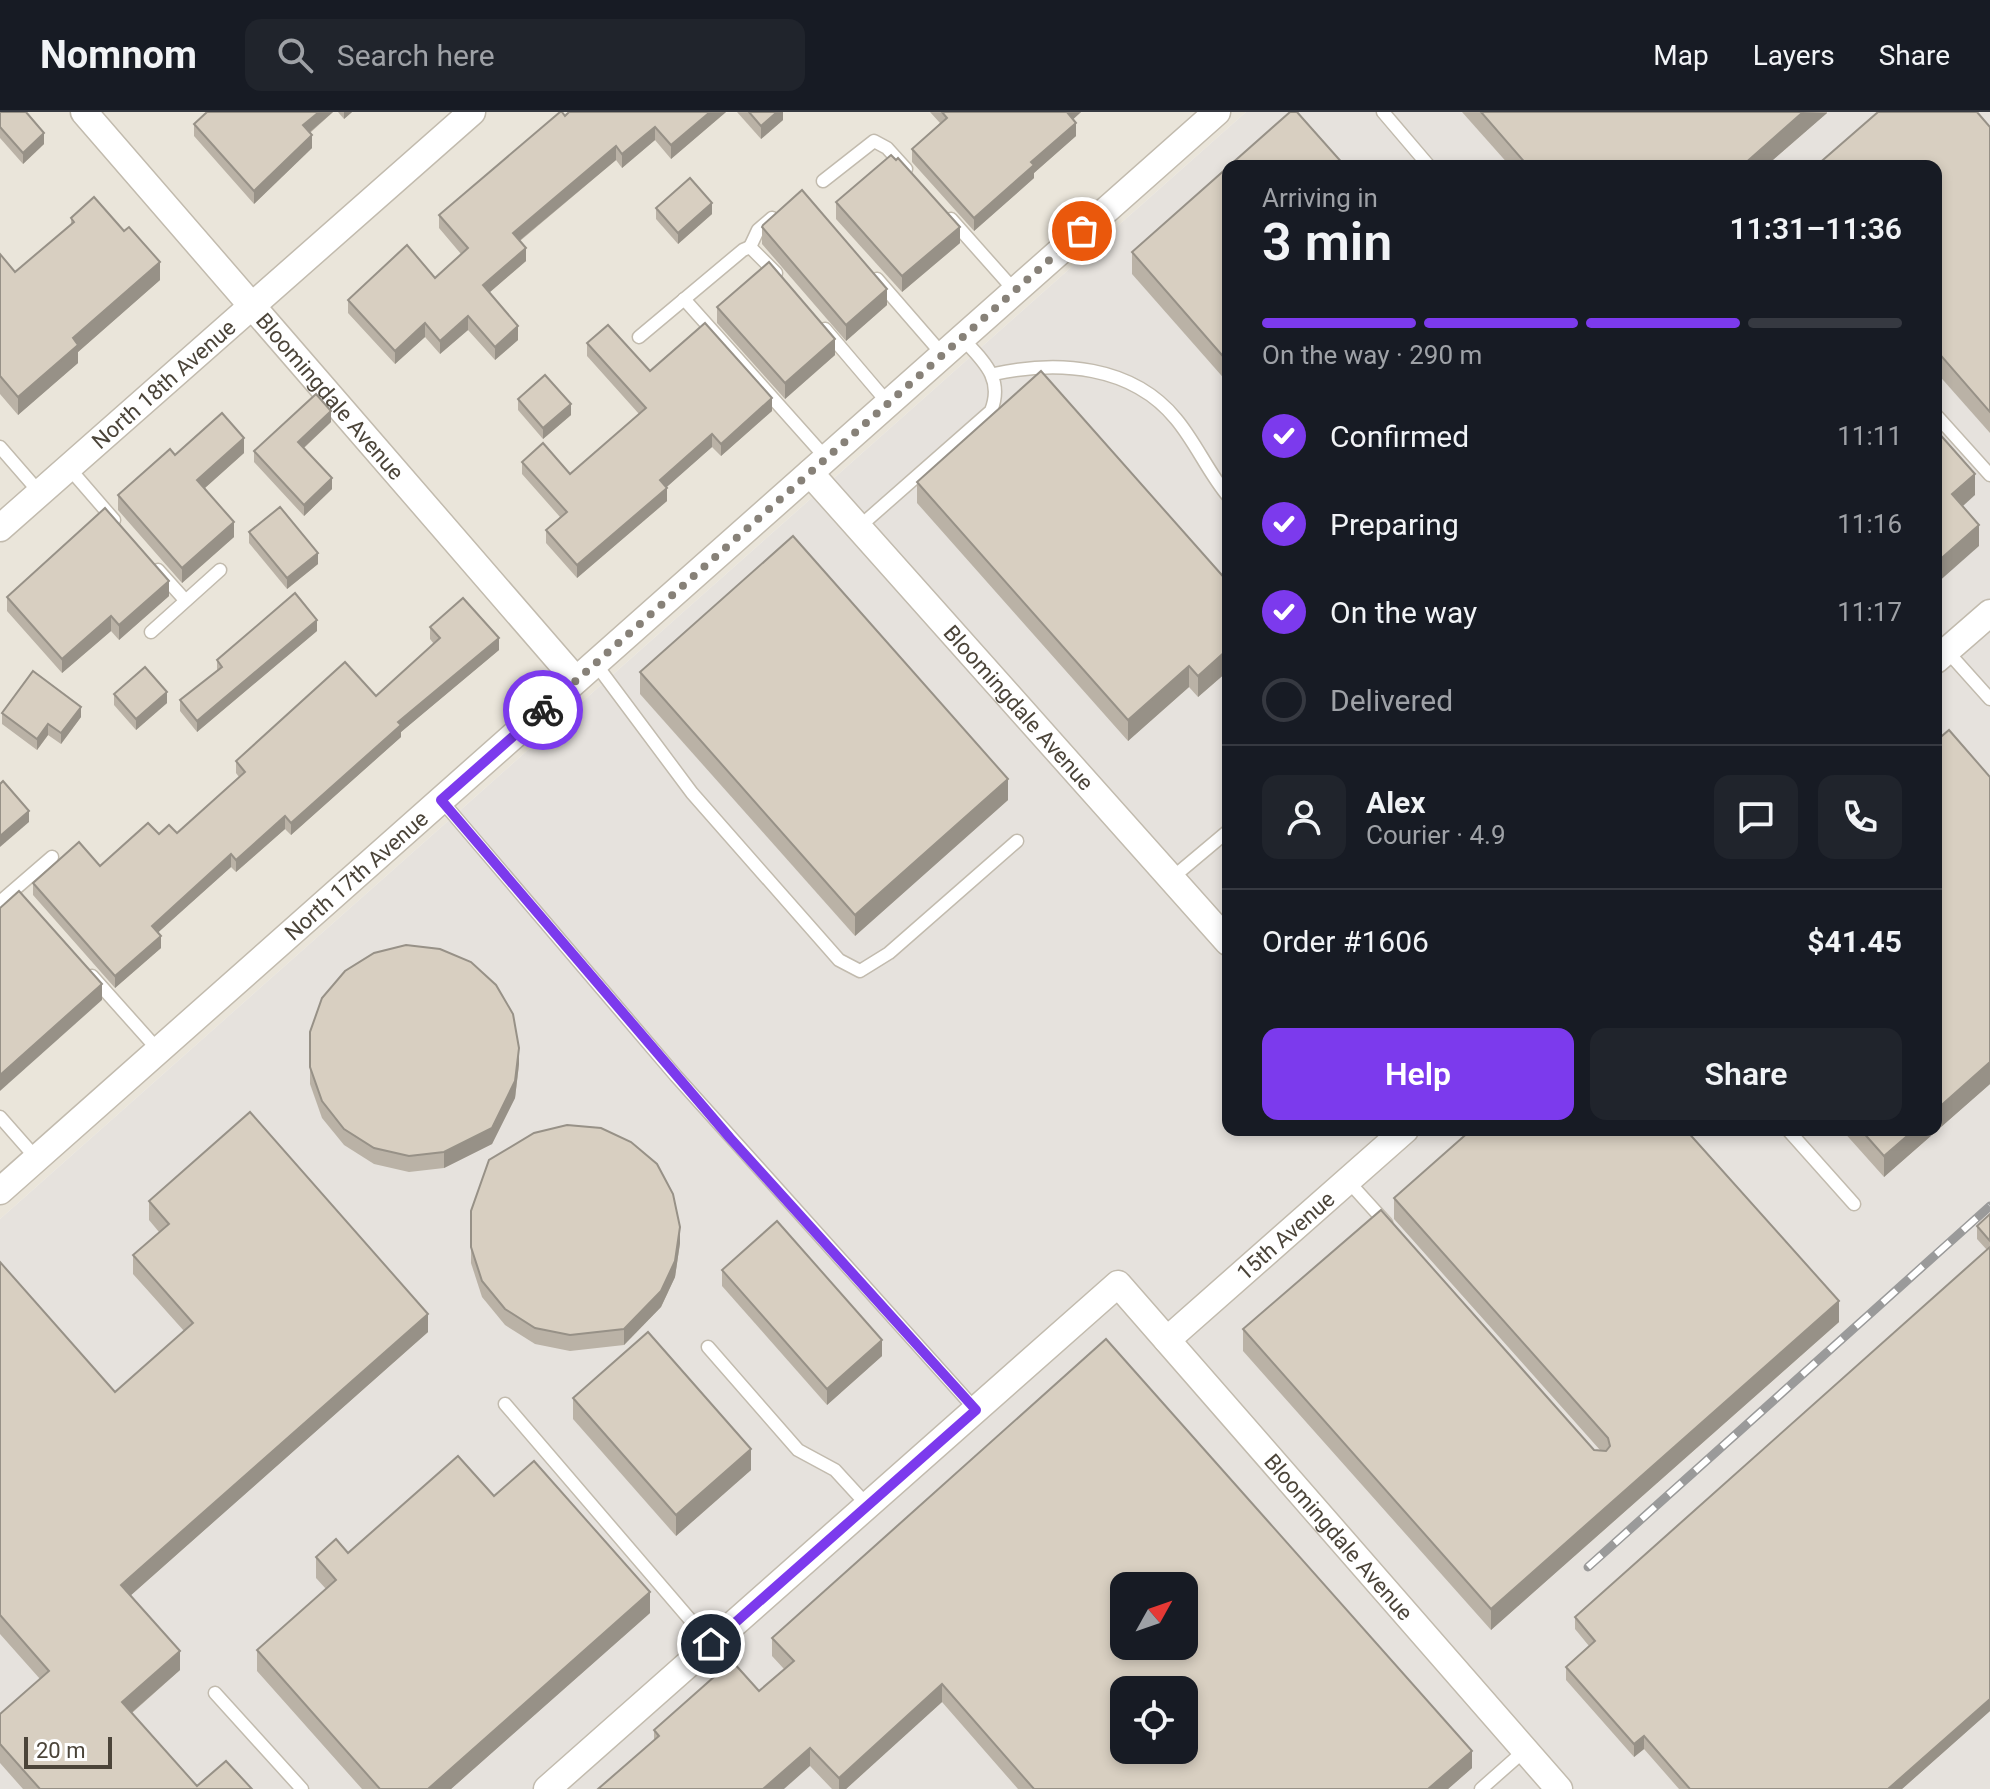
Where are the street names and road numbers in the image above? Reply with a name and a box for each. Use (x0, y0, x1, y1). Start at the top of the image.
street label: Bloomingdale Avenue (251, 308, 409, 485)
street label: North 18th Avenue (87, 314, 241, 454)
street label: Bloomingdale Avenue (939, 620, 1098, 795)
street label: North 17th Avenue (280, 806, 433, 946)
street label: 15th Avenue (1232, 1186, 1340, 1285)
street label: Bloomingdale Avenue (1259, 1449, 1418, 1625)

